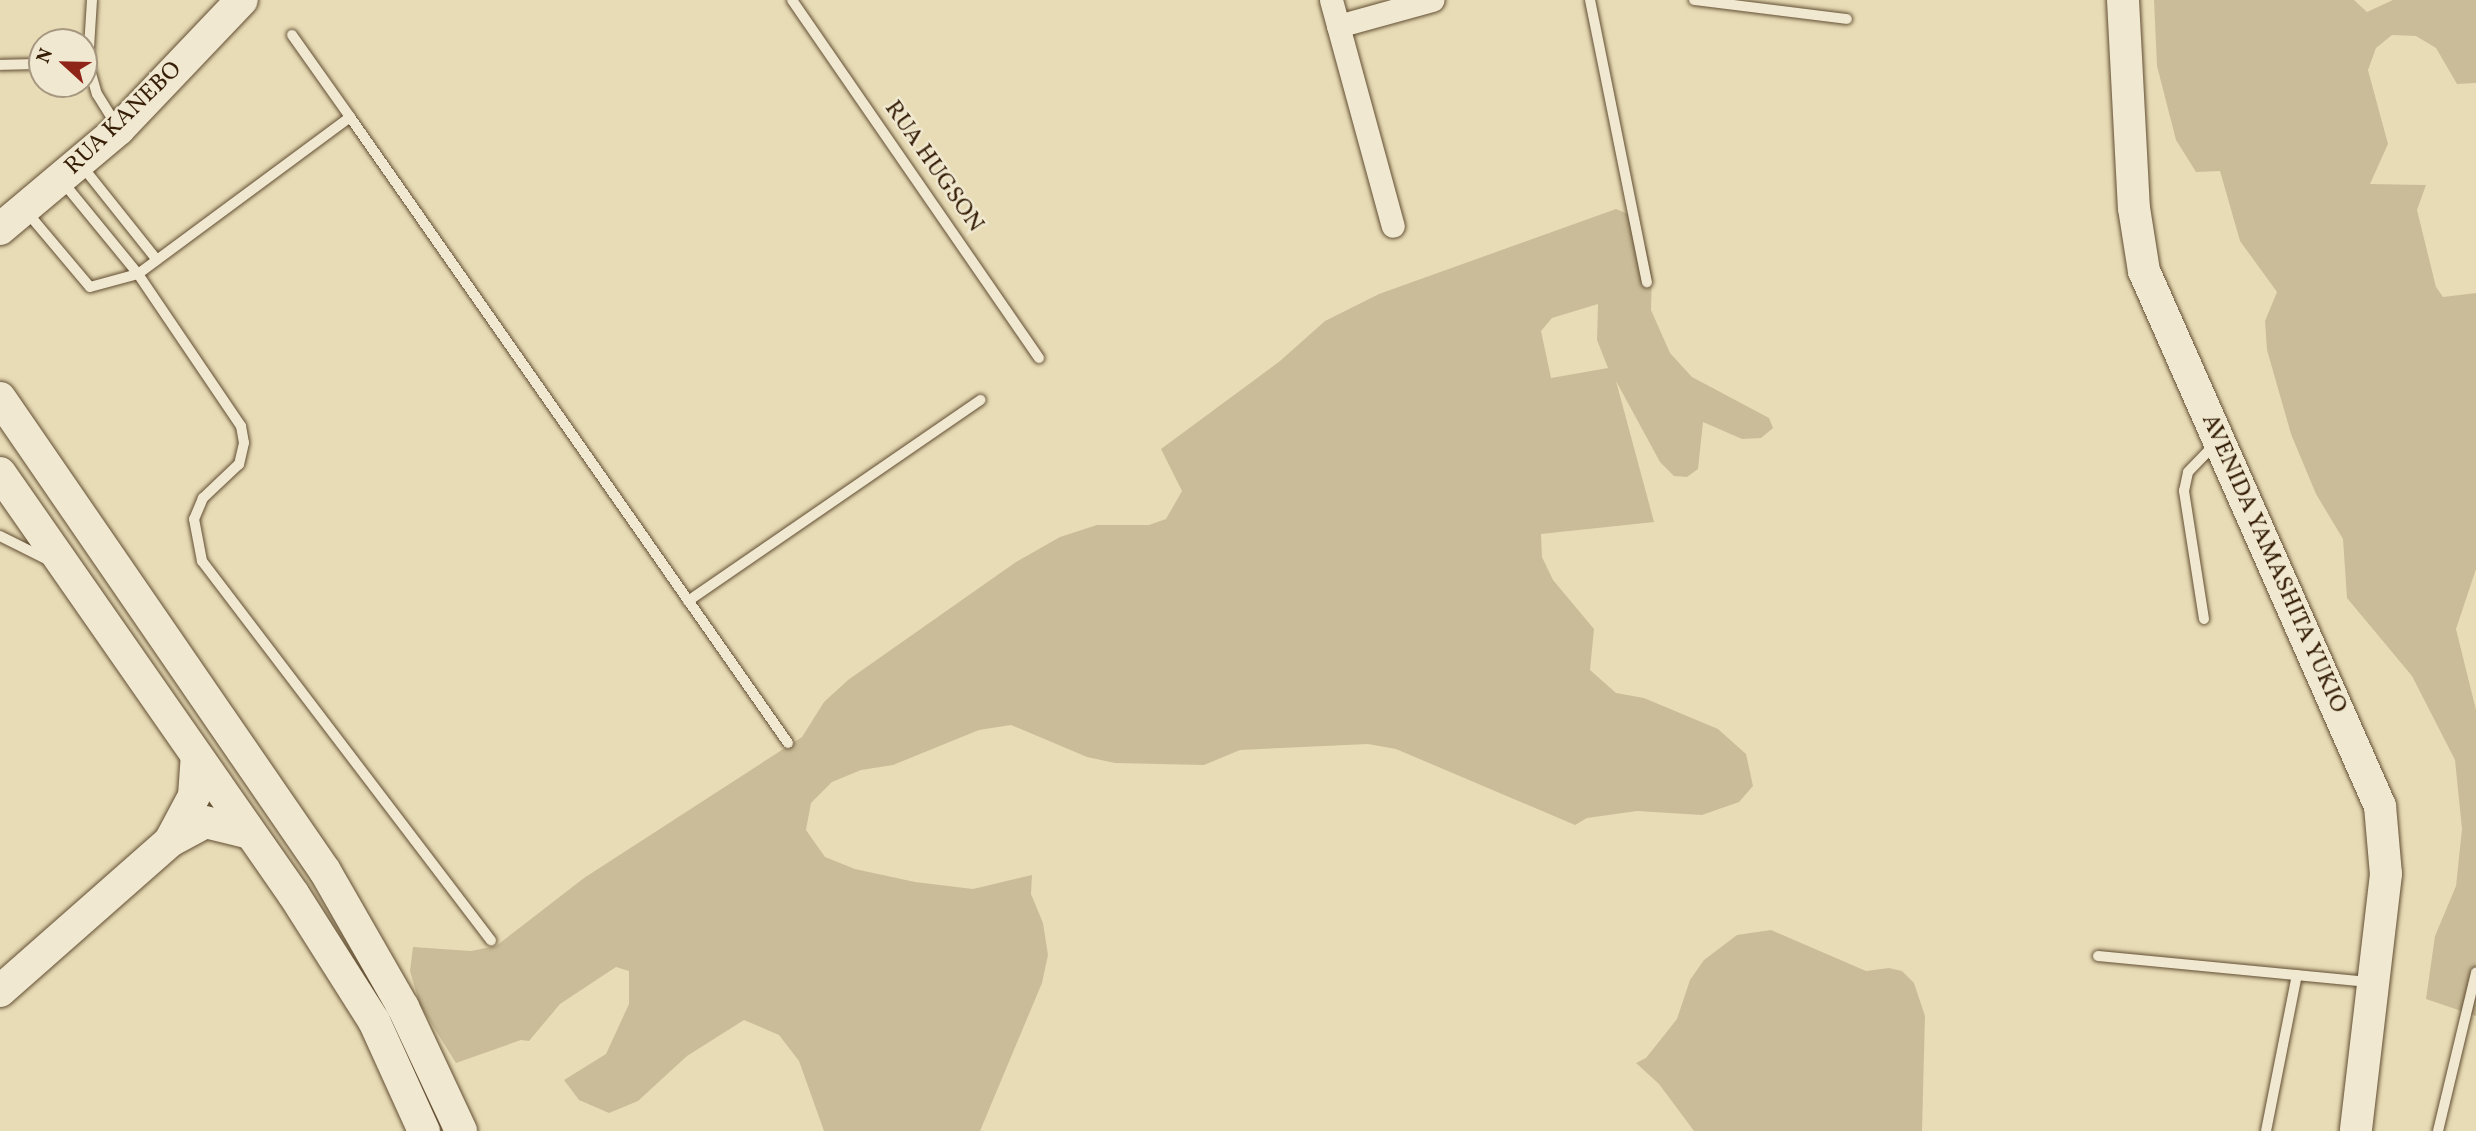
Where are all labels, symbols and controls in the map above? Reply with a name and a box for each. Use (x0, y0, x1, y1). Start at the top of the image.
north arrow (28, 28, 98, 98)
text: N (31, 45, 60, 67)
street label: RUA KANEBO (60, 56, 188, 182)
street label: RUA HUGSON (877, 96, 989, 238)
street label: AVENIDA YAMASHITA YUKIO (2194, 409, 2352, 719)

